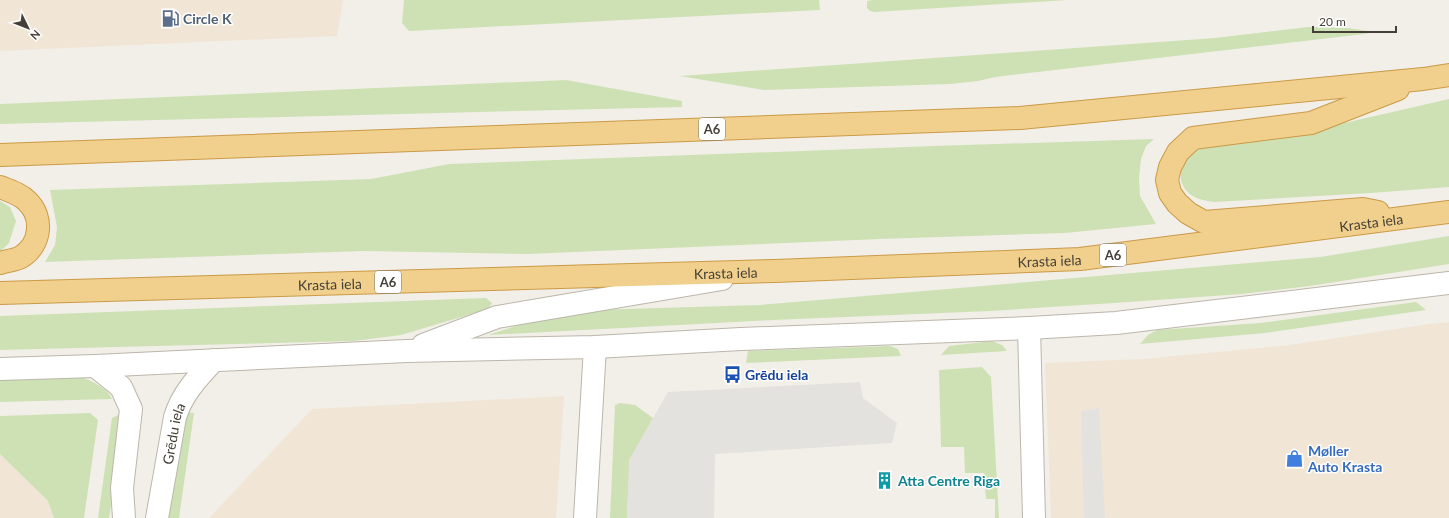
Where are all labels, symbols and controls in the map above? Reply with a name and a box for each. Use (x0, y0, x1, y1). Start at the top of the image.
north arrow (8, 8, 48, 48)
fuel station icon: Circle K (160, 8, 180, 28)
scale bar (1313, 8, 1396, 34)
place label: Circle K (183, 10, 232, 27)
text: 20 m (1319, 14, 1346, 29)
text: N (28, 28, 43, 43)
road number: A6 (699, 118, 725, 140)
street label: Krasta iela (1338, 209, 1404, 234)
road number: A6 (1100, 244, 1126, 266)
street label: Krasta iela (1017, 250, 1082, 270)
street label: Krasta iela (694, 263, 758, 282)
road number: A6 (375, 271, 401, 293)
street label: Krasta iela (298, 274, 362, 293)
bus stop icon: Grēdu iela (722, 364, 742, 384)
place label: Grēdu iela (745, 366, 808, 383)
street label: Grēdu iela (158, 400, 188, 466)
place label: Møller Auto Krasta (1307, 442, 1382, 475)
shop icon: Møller Auto Krasta (1285, 448, 1305, 468)
building icon: Atta Centre Riga (875, 470, 895, 490)
place label: Atta Centre Riga (897, 472, 1000, 489)

